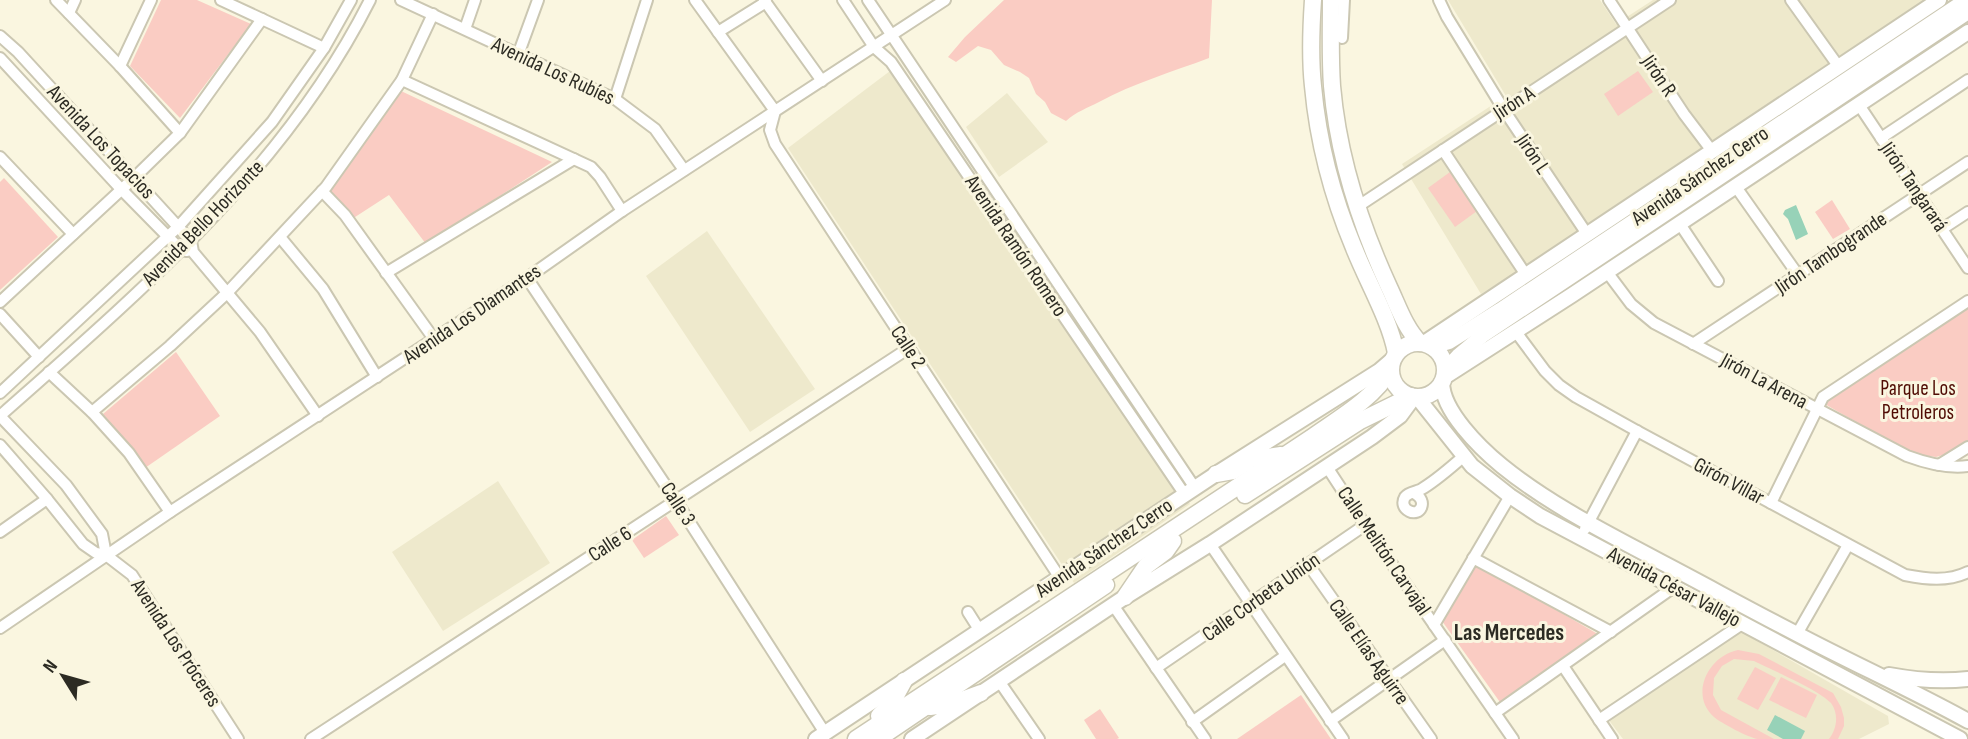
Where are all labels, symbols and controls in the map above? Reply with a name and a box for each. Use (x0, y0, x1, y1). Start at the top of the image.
street label: Avenida Los Rubíes (487, 31, 618, 110)
street label: Jirón R (1636, 50, 1682, 102)
street label: Avenida Los Topacios (41, 79, 160, 204)
street label: Jirón A (1488, 80, 1540, 126)
street label: Avenida Sánchez Cerro (1626, 121, 1773, 232)
street label: Jirón L (1510, 128, 1555, 179)
street label: Jirón Tangarará (1874, 137, 1953, 237)
street label: Avenida Bello Horizonte (136, 155, 269, 292)
street label: Avenida Ramón Romero (959, 170, 1072, 321)
street label: Jirón Tambogrande (1770, 206, 1892, 300)
street label: Avenida Los Diamantes (398, 259, 546, 370)
street label: Calle 2 (885, 321, 931, 373)
street label: Jirón La Arena (1715, 347, 1812, 414)
park label: Parque Los Petroleros (1880, 376, 1956, 425)
street label: Girón Villar (1689, 452, 1769, 510)
street label: Calle 3 (655, 478, 701, 530)
street label: Calle Melitón Carvajal (1332, 482, 1436, 620)
street label: Avenida Sánchez Cerro (1030, 493, 1177, 604)
street label: Calle 6 (584, 521, 636, 567)
street label: Avenida César Vallejo (1602, 541, 1745, 633)
street label: Calle Corbeta Unión (1197, 547, 1325, 647)
street label: Avenida Los Próceres (125, 574, 227, 711)
street label: Calle Elías Aguirre (1323, 594, 1415, 710)
district label: Las Mercedes (1454, 619, 1564, 647)
north arrow (28, 641, 98, 711)
text: N (38, 656, 63, 678)

